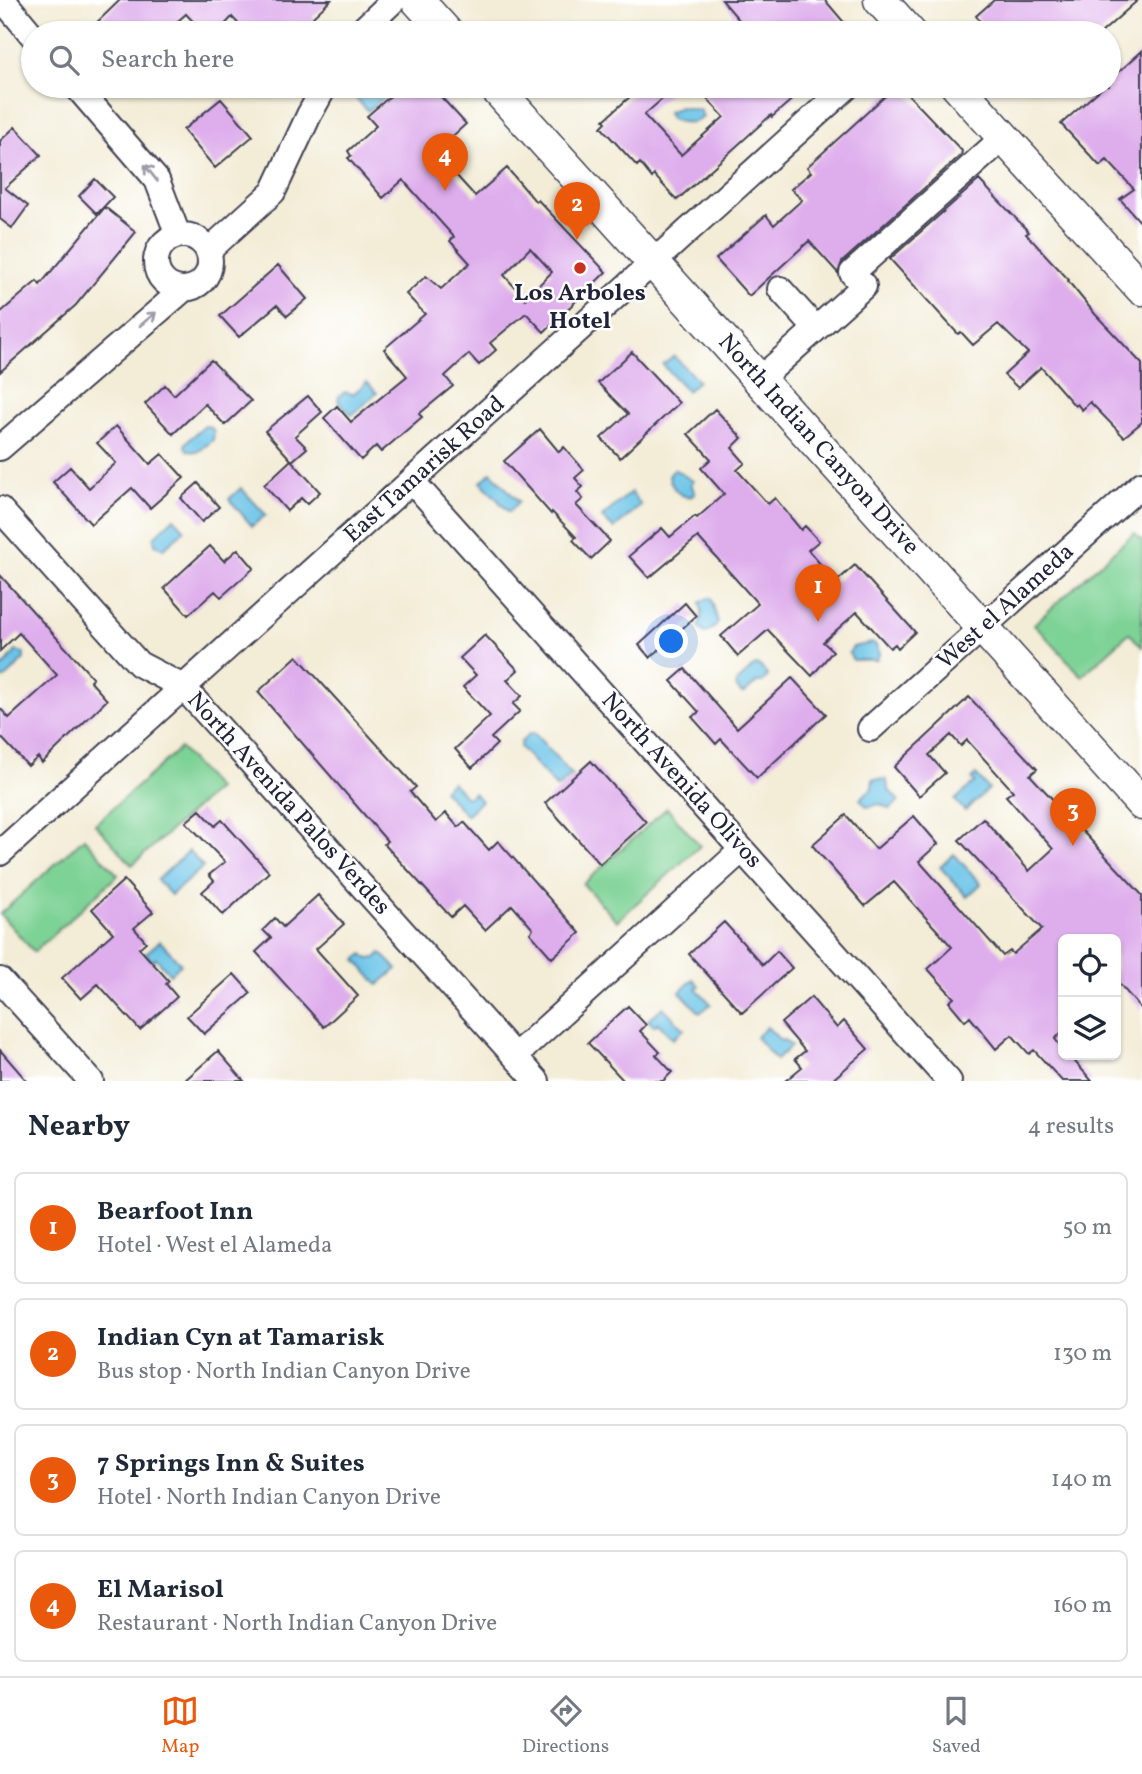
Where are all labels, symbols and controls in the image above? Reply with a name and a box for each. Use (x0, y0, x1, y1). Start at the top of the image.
search box (21, 21, 1121, 98)
icon: search (45, 41, 83, 79)
text: Search here (101, 42, 234, 78)
pin: 4 (422, 133, 468, 191)
one-way arrow (143, 164, 158, 183)
pin: 2 (554, 182, 600, 240)
marker: Los Arboles Hotel (572, 260, 588, 276)
place label: Los Arboles Hotel (514, 277, 646, 339)
one-way arrow (139, 311, 157, 327)
street label: North Indian Canyon Drive (709, 327, 927, 563)
street label: East Tamarisk Road (337, 388, 513, 552)
street label: West el Alameda (930, 536, 1082, 678)
pin: 1 (795, 564, 841, 622)
your location (654, 624, 688, 658)
street label: North Avenida Palos Verdes (178, 685, 398, 923)
street label: North Avenida Olivos (593, 685, 769, 877)
pin: 3 (1050, 788, 1096, 846)
map controls (1058, 934, 1121, 1060)
button: locate (1058, 934, 1121, 997)
button: layers (1058, 997, 1121, 1060)
text: Nearby (28, 1106, 130, 1148)
text: 4 results (1028, 1111, 1114, 1143)
text: Bearfoot Inn (97, 1194, 253, 1230)
text: 1 (48, 1212, 58, 1244)
text: 50 m (1063, 1212, 1112, 1244)
text: Hotel · West el Alameda (97, 1230, 332, 1262)
text: Indian Cyn at Tamarisk (97, 1320, 385, 1356)
text: 2 (47, 1338, 59, 1370)
text: 130 m (1053, 1338, 1112, 1370)
text: Bus stop · North Indian Canyon Drive (97, 1356, 471, 1388)
text: 7 Springs Inn & Suites (97, 1446, 365, 1482)
text: 3 (47, 1464, 59, 1496)
text: 140 m (1051, 1464, 1112, 1496)
text: Hotel · North Indian Canyon Drive (97, 1482, 441, 1514)
text: El Marisol (97, 1572, 224, 1608)
text: 4 (46, 1590, 60, 1622)
text: 160 m (1053, 1590, 1112, 1622)
text: Restaurant · North Indian Canyon Drive (97, 1608, 497, 1640)
tab: Map (161, 1692, 199, 1760)
tab: Directions (522, 1692, 609, 1760)
tab: Saved (932, 1692, 981, 1760)

